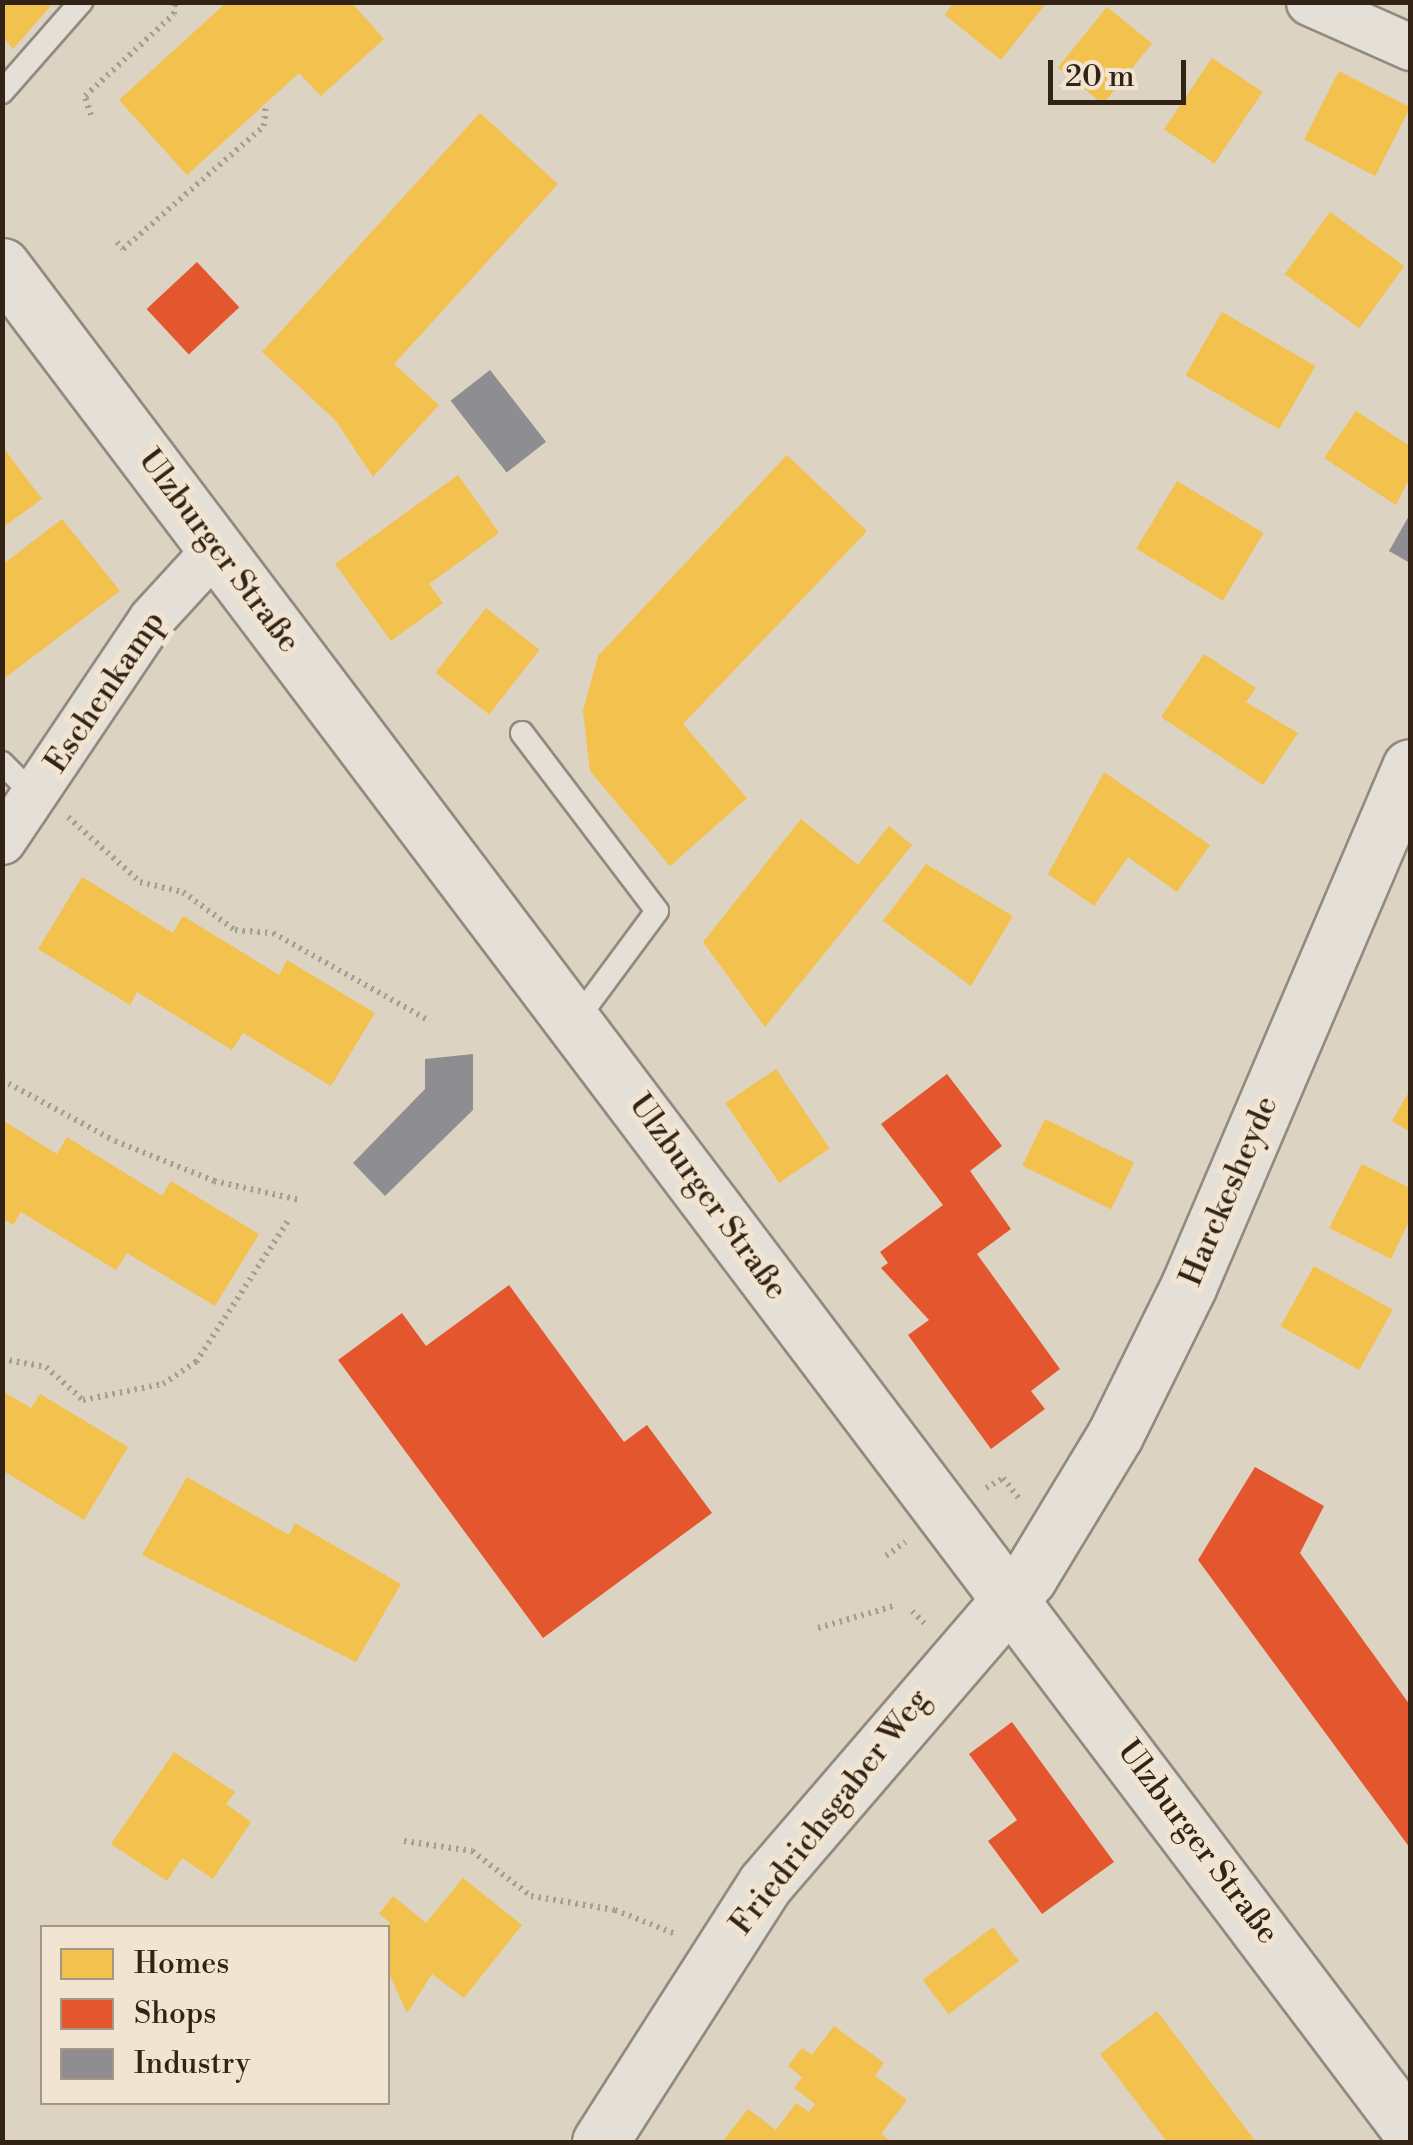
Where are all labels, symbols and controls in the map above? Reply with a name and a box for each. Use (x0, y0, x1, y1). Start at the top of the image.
scale bar (1053, 40, 1190, 102)
text: 20 m (1065, 58, 1134, 96)
street label: Ulzburger Straße (130, 442, 308, 660)
street label: Eschenkamp (37, 604, 173, 780)
street label: Ulzburger Straße (620, 1087, 796, 1307)
street label: Harckesheyde (1172, 1090, 1286, 1292)
street label: Friedrichsgaber Weg (722, 1681, 938, 1943)
street label: Ulzburger Straße (1109, 1733, 1287, 1951)
legend (40, 1925, 390, 2105)
text: Homes (134, 1945, 229, 1983)
text: Shops (134, 1995, 216, 2033)
text: Industry (134, 2045, 250, 2083)

